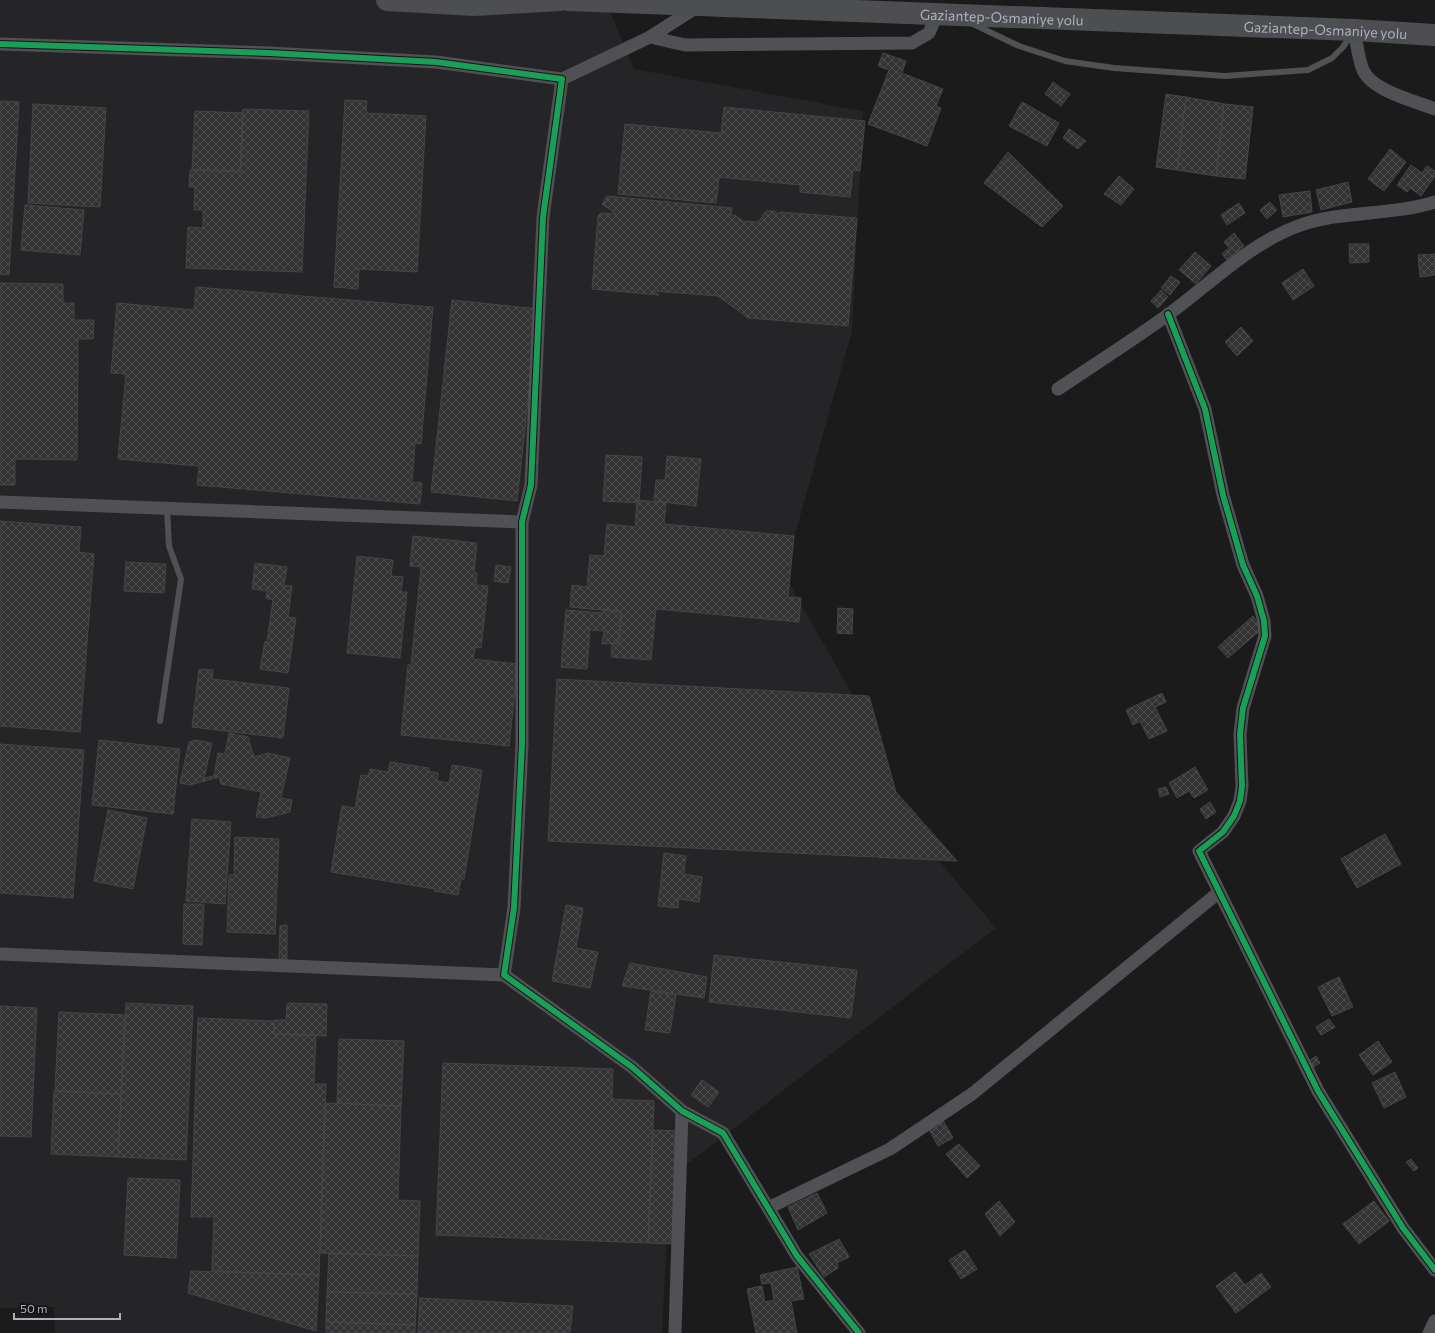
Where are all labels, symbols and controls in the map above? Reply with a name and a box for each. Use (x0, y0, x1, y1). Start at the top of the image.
street label: Gaziantep-Osmaniye yolu (920, 5, 1084, 28)
street label: Gaziantep-Osmaniye yolu (1243, 17, 1408, 42)
scale bar (14, 1295, 120, 1321)
text: 50 m (20, 1301, 48, 1315)

